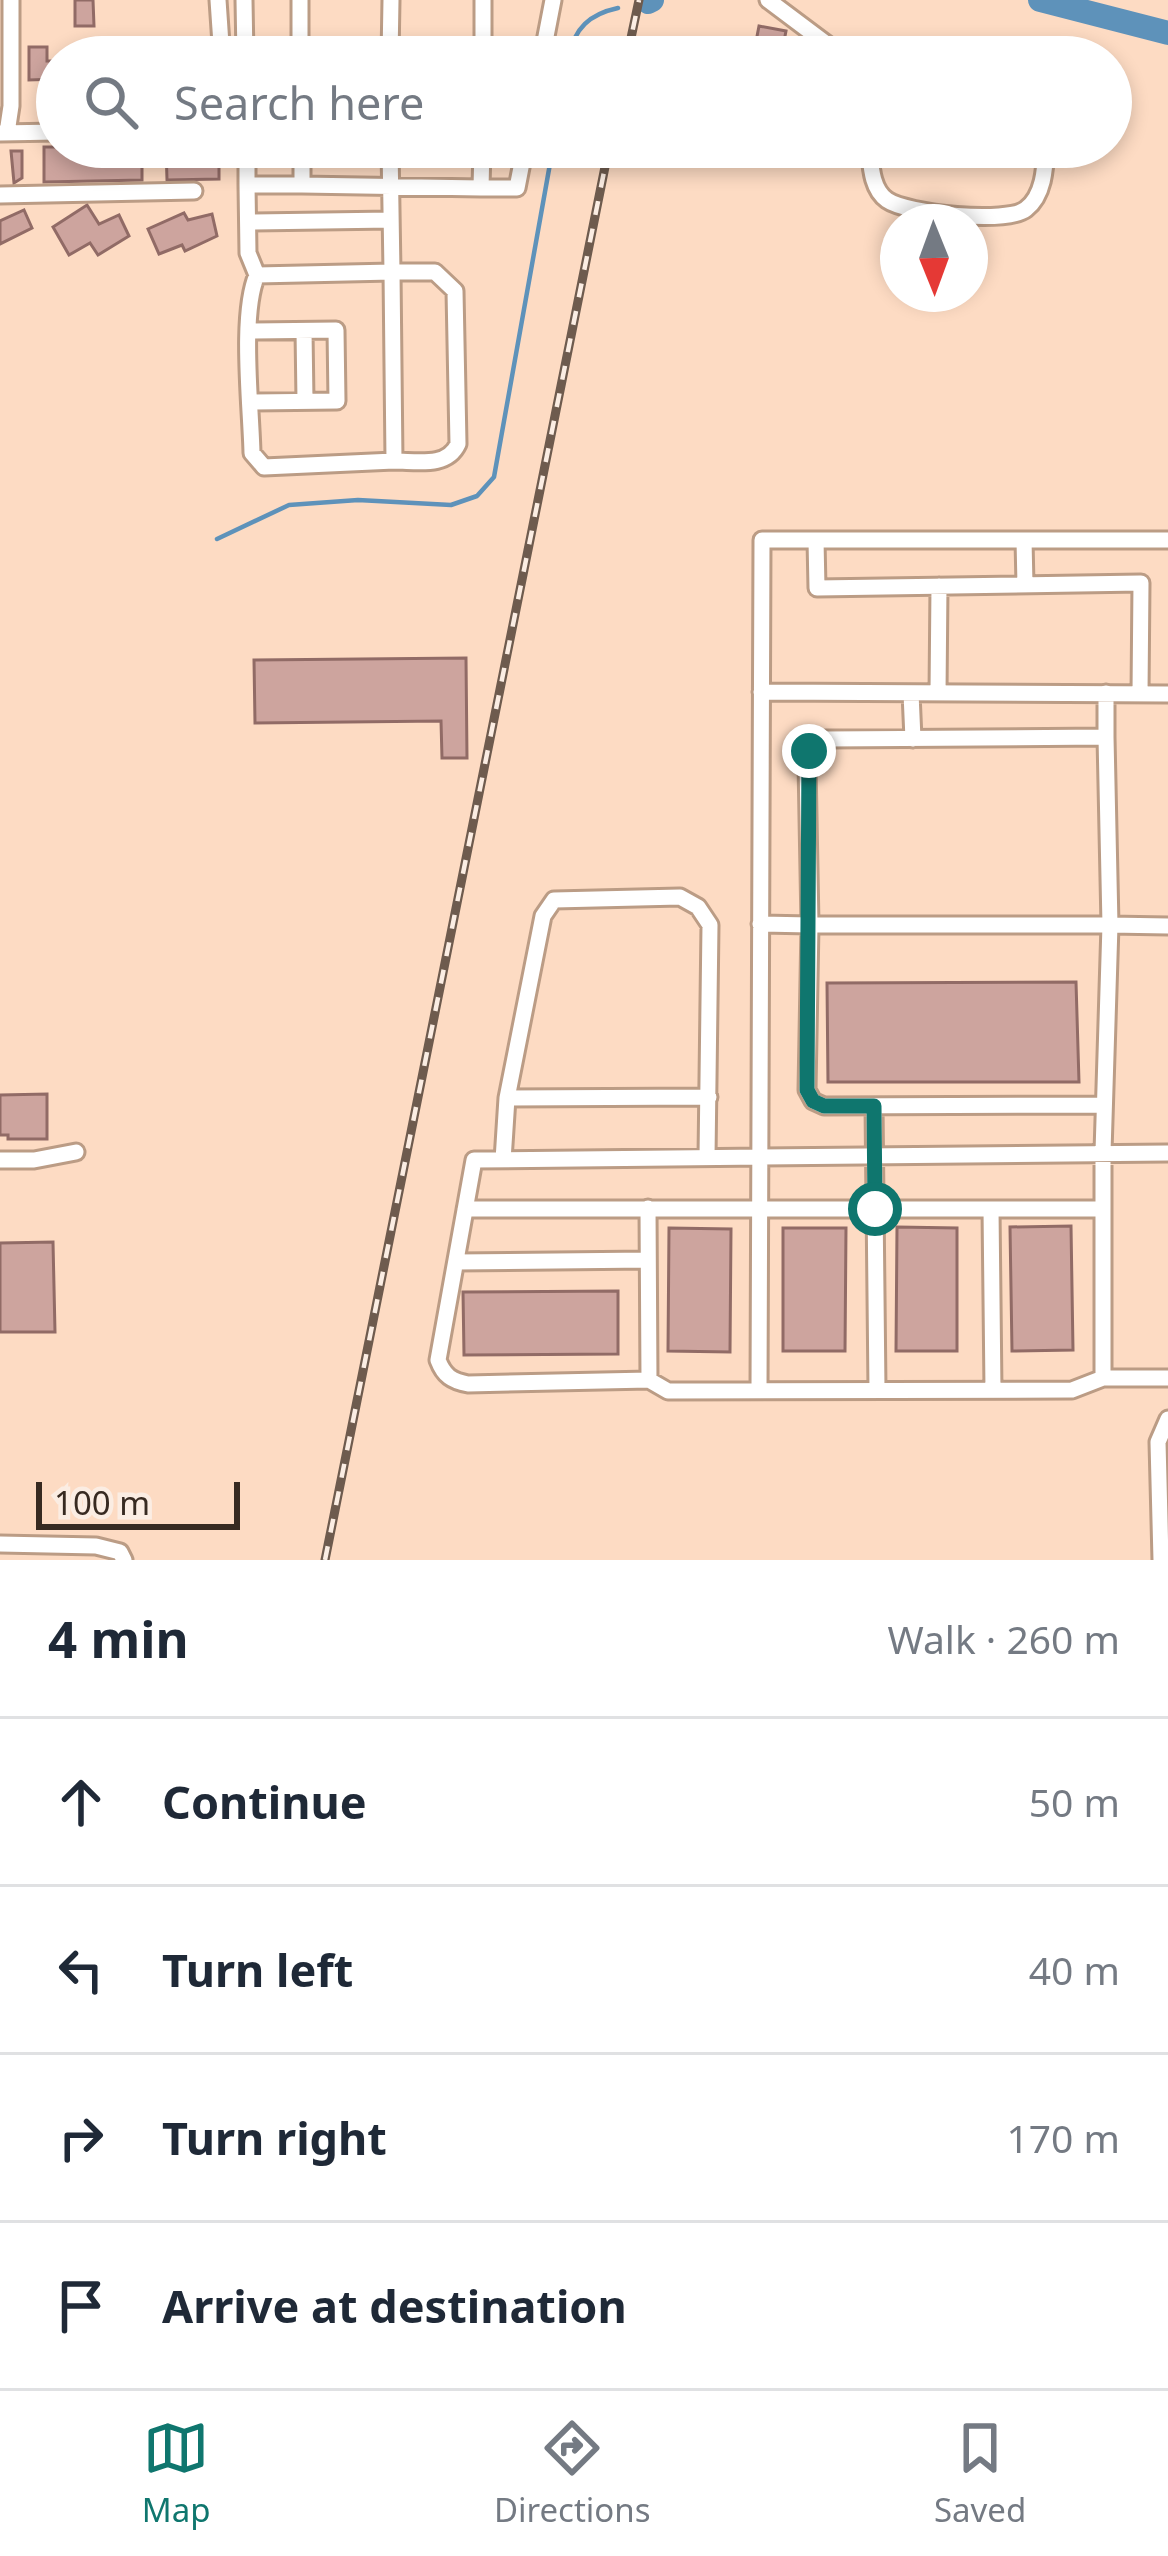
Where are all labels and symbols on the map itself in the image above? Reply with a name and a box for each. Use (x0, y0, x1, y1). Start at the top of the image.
north arrow (880, 204, 988, 312)
route end (782, 724, 836, 778)
route start (848, 1182, 902, 1236)
scale bar (36, 1476, 240, 1529)

